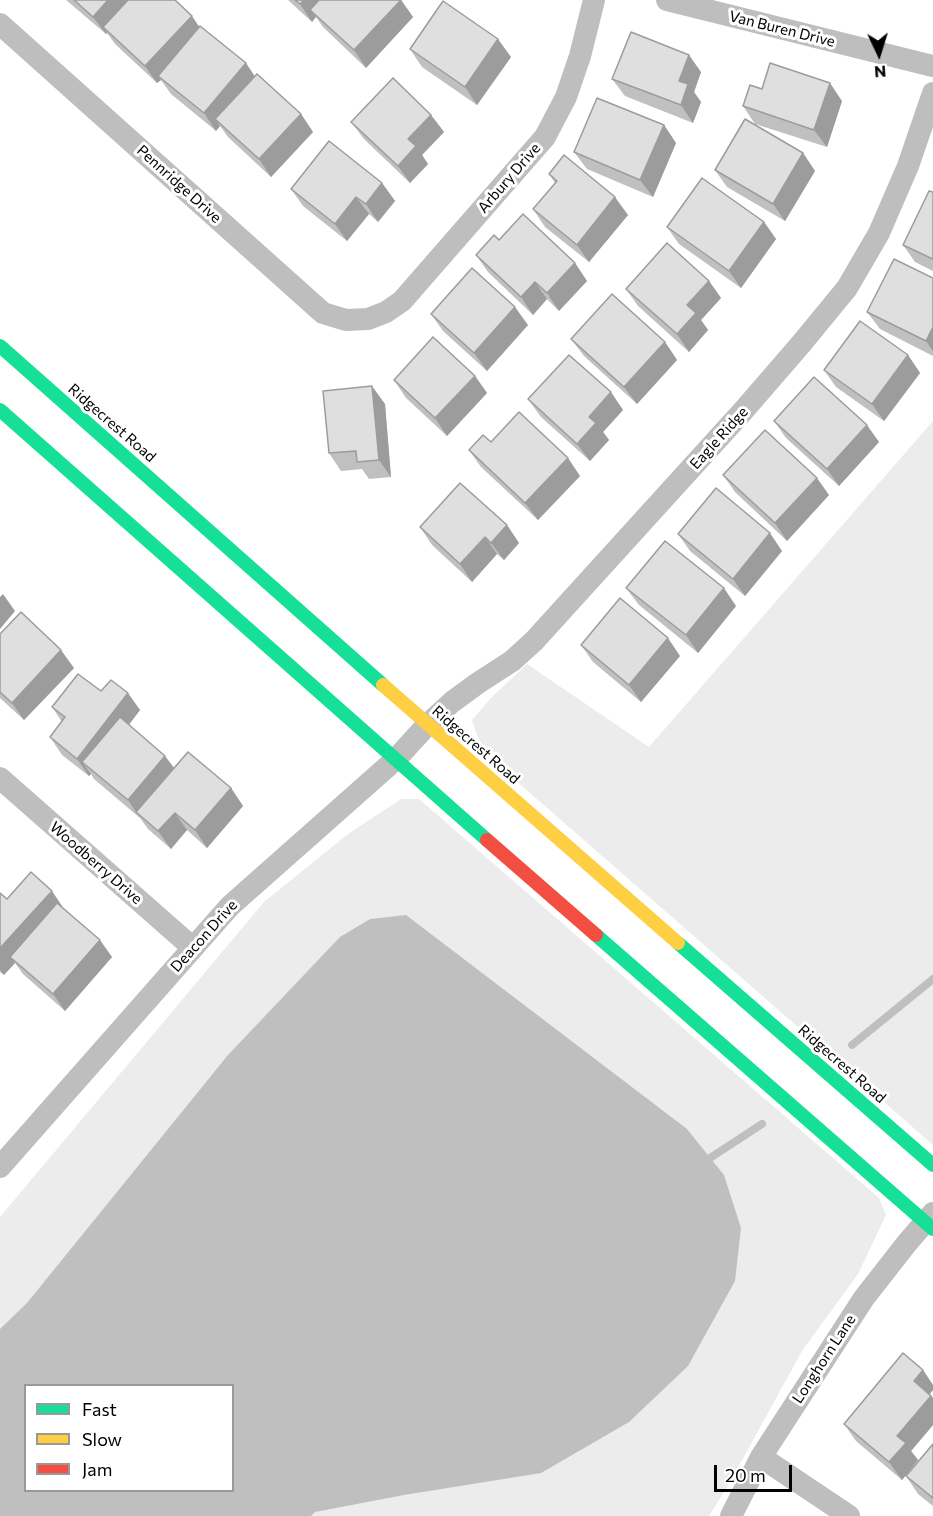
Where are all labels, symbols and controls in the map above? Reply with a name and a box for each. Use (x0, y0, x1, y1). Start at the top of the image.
street label: Van Buren Drive (727, 7, 837, 51)
north arrow (849, 24, 909, 84)
text: N (874, 63, 887, 82)
street label: Arbury Drive (474, 139, 544, 217)
street label: Pennridge Drive (133, 141, 225, 227)
street label: Ridgecrest Road (64, 380, 160, 466)
street label: Eagle Ridge (686, 403, 752, 473)
street label: Ridgecrest Road (428, 702, 524, 788)
street label: Woodberry Drive (46, 818, 146, 908)
street label: Deacon Drive (167, 896, 241, 976)
street label: Ridgecrest Road (794, 1021, 890, 1107)
street label: Longhorn Lane (789, 1311, 859, 1407)
legend (24, 1384, 234, 1492)
text: Fast (82, 1398, 117, 1420)
text: Slow (82, 1428, 122, 1450)
scale bar (717, 1453, 795, 1491)
text: Jam (82, 1458, 112, 1480)
text: 20 m (725, 1464, 766, 1486)

